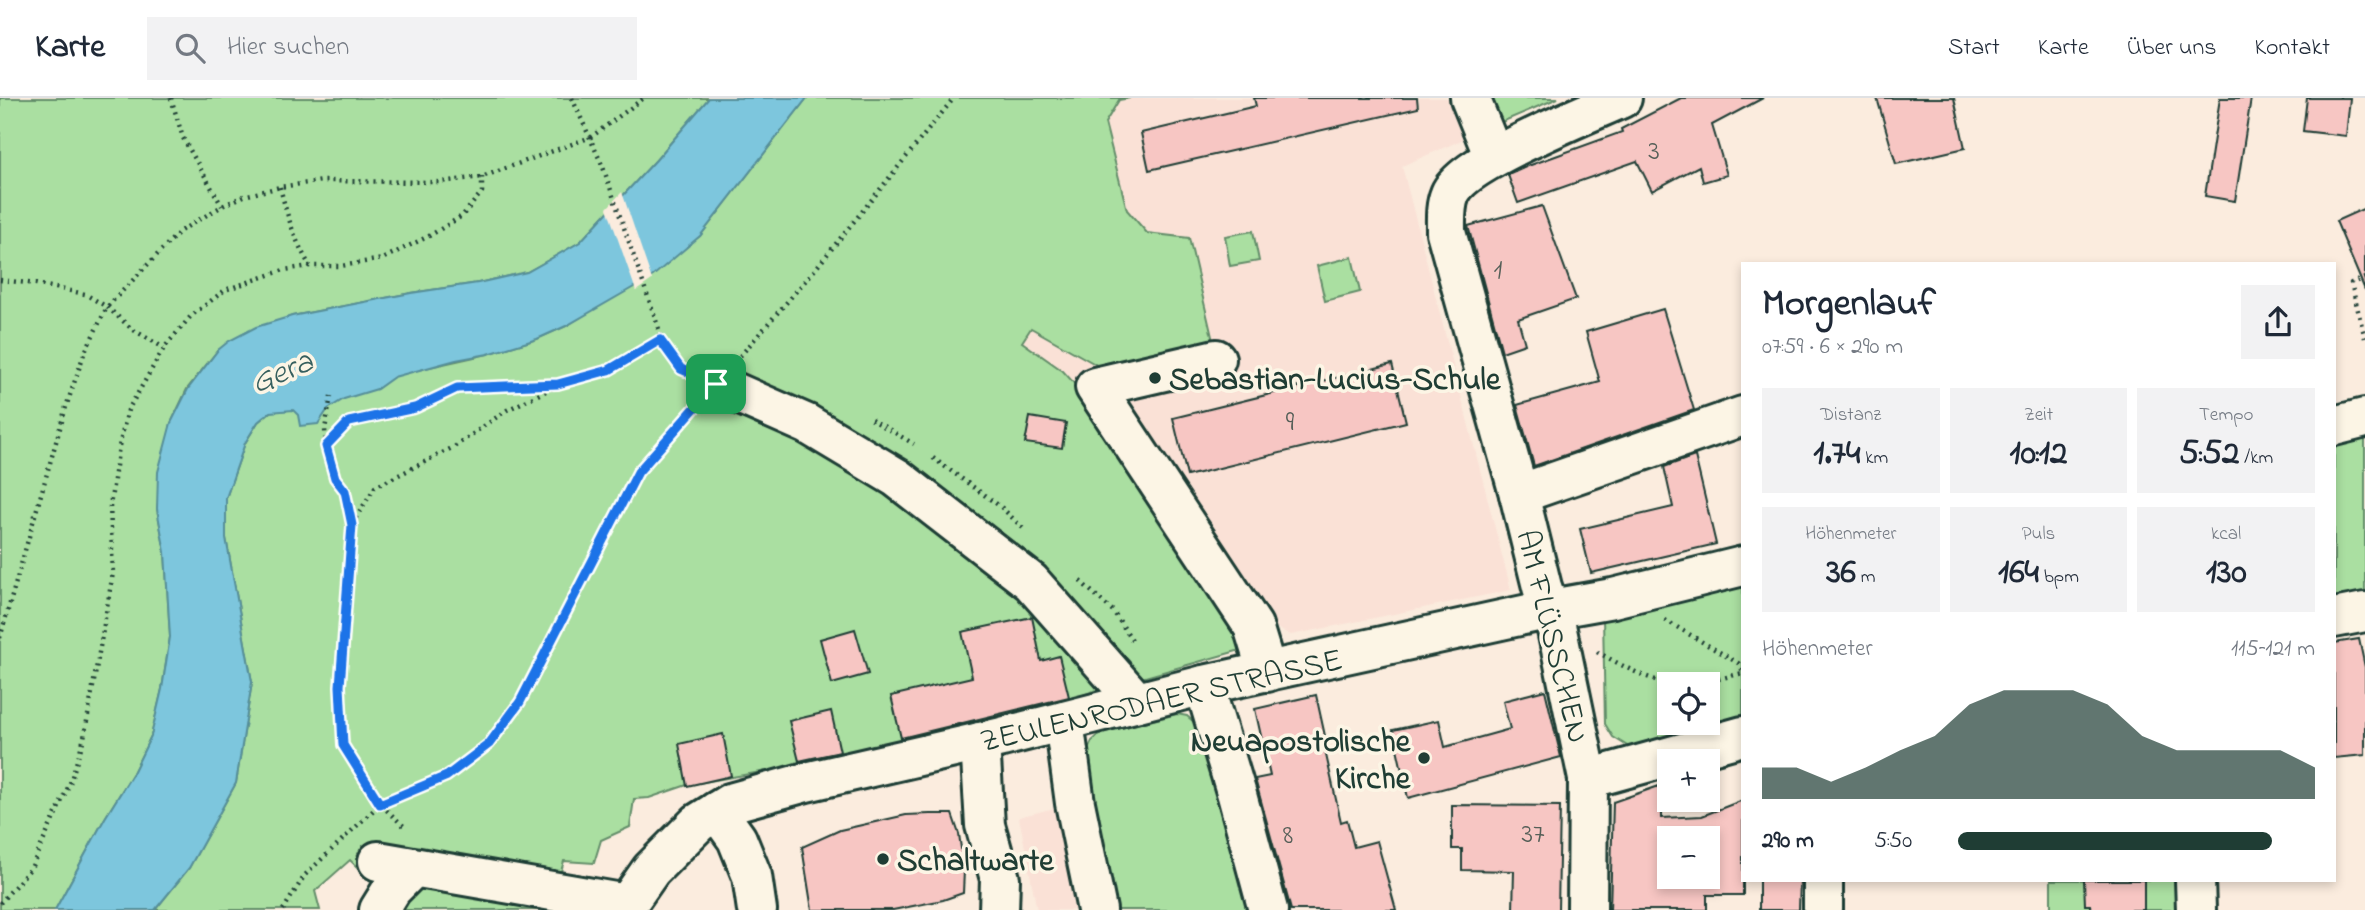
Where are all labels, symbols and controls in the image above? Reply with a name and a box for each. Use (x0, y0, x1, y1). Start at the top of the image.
search box (147, 17, 637, 80)
text: Karte (35, 24, 105, 72)
icon: search (171, 29, 209, 67)
text: Hier suchen (227, 29, 349, 67)
text: Start (1948, 31, 2000, 66)
text: Karte (2038, 31, 2089, 66)
text: Über uns (2127, 31, 2216, 66)
text: Kontakt (2254, 31, 2330, 66)
house number: 3 (1648, 132, 1660, 173)
house number: 1 (1494, 251, 1503, 292)
text: Morgenlauf (1762, 277, 1936, 333)
button: share (2241, 285, 2315, 359)
text: 07:59 · 6 × 290 m (1762, 331, 1903, 364)
water label: Gera (244, 339, 322, 408)
pin (686, 354, 746, 414)
place label: Sebastian-Lucius-Schule (1169, 358, 1502, 405)
icon: arrive (697, 365, 735, 403)
marker: Sebastian-Lucius-Schule (1147, 370, 1163, 386)
text: Distanz (1820, 402, 1881, 429)
text: Zeit (2024, 402, 2053, 429)
text: Tempo (2199, 402, 2253, 429)
house number: 9 (1286, 403, 1295, 444)
text: 1.74 (1813, 429, 1860, 480)
text: 10:12 (2010, 429, 2067, 480)
text: 5:52 (2179, 429, 2240, 480)
text: km (1860, 445, 1888, 472)
text: /km (2240, 445, 2273, 472)
text: Höhenmeter (1805, 521, 1896, 548)
text: Puls (2022, 521, 2055, 548)
text: kcal (2211, 521, 2241, 548)
street label: AM FLÜSSCHEN (1501, 525, 1600, 748)
text: 36 (1826, 548, 1856, 599)
text: 164 (1998, 548, 2039, 599)
text: 130 (2206, 548, 2247, 599)
text: m (1856, 564, 1876, 591)
text: bpm (2039, 564, 2079, 591)
text: Höhenmeter (1762, 633, 1873, 666)
text: 115–121 m (2231, 633, 2315, 666)
street label: ZEULENRODAER STRASSE (976, 638, 1347, 767)
map controls (1657, 672, 1720, 889)
button: locate (1657, 672, 1720, 735)
place label: Neuapostolische Kirche (1191, 720, 1412, 804)
button: + (1657, 749, 1720, 812)
marker: Neuapostolische Kirche (1416, 750, 1432, 766)
house number: 37 (1521, 815, 1545, 856)
house number: 8 (1283, 816, 1293, 857)
text: 290 m (1762, 825, 1814, 858)
text: 5:50 (1874, 825, 1912, 858)
button: − (1657, 826, 1720, 889)
place label: Schaltwarte (897, 839, 1055, 886)
marker: Schaltwarte (875, 851, 891, 867)

